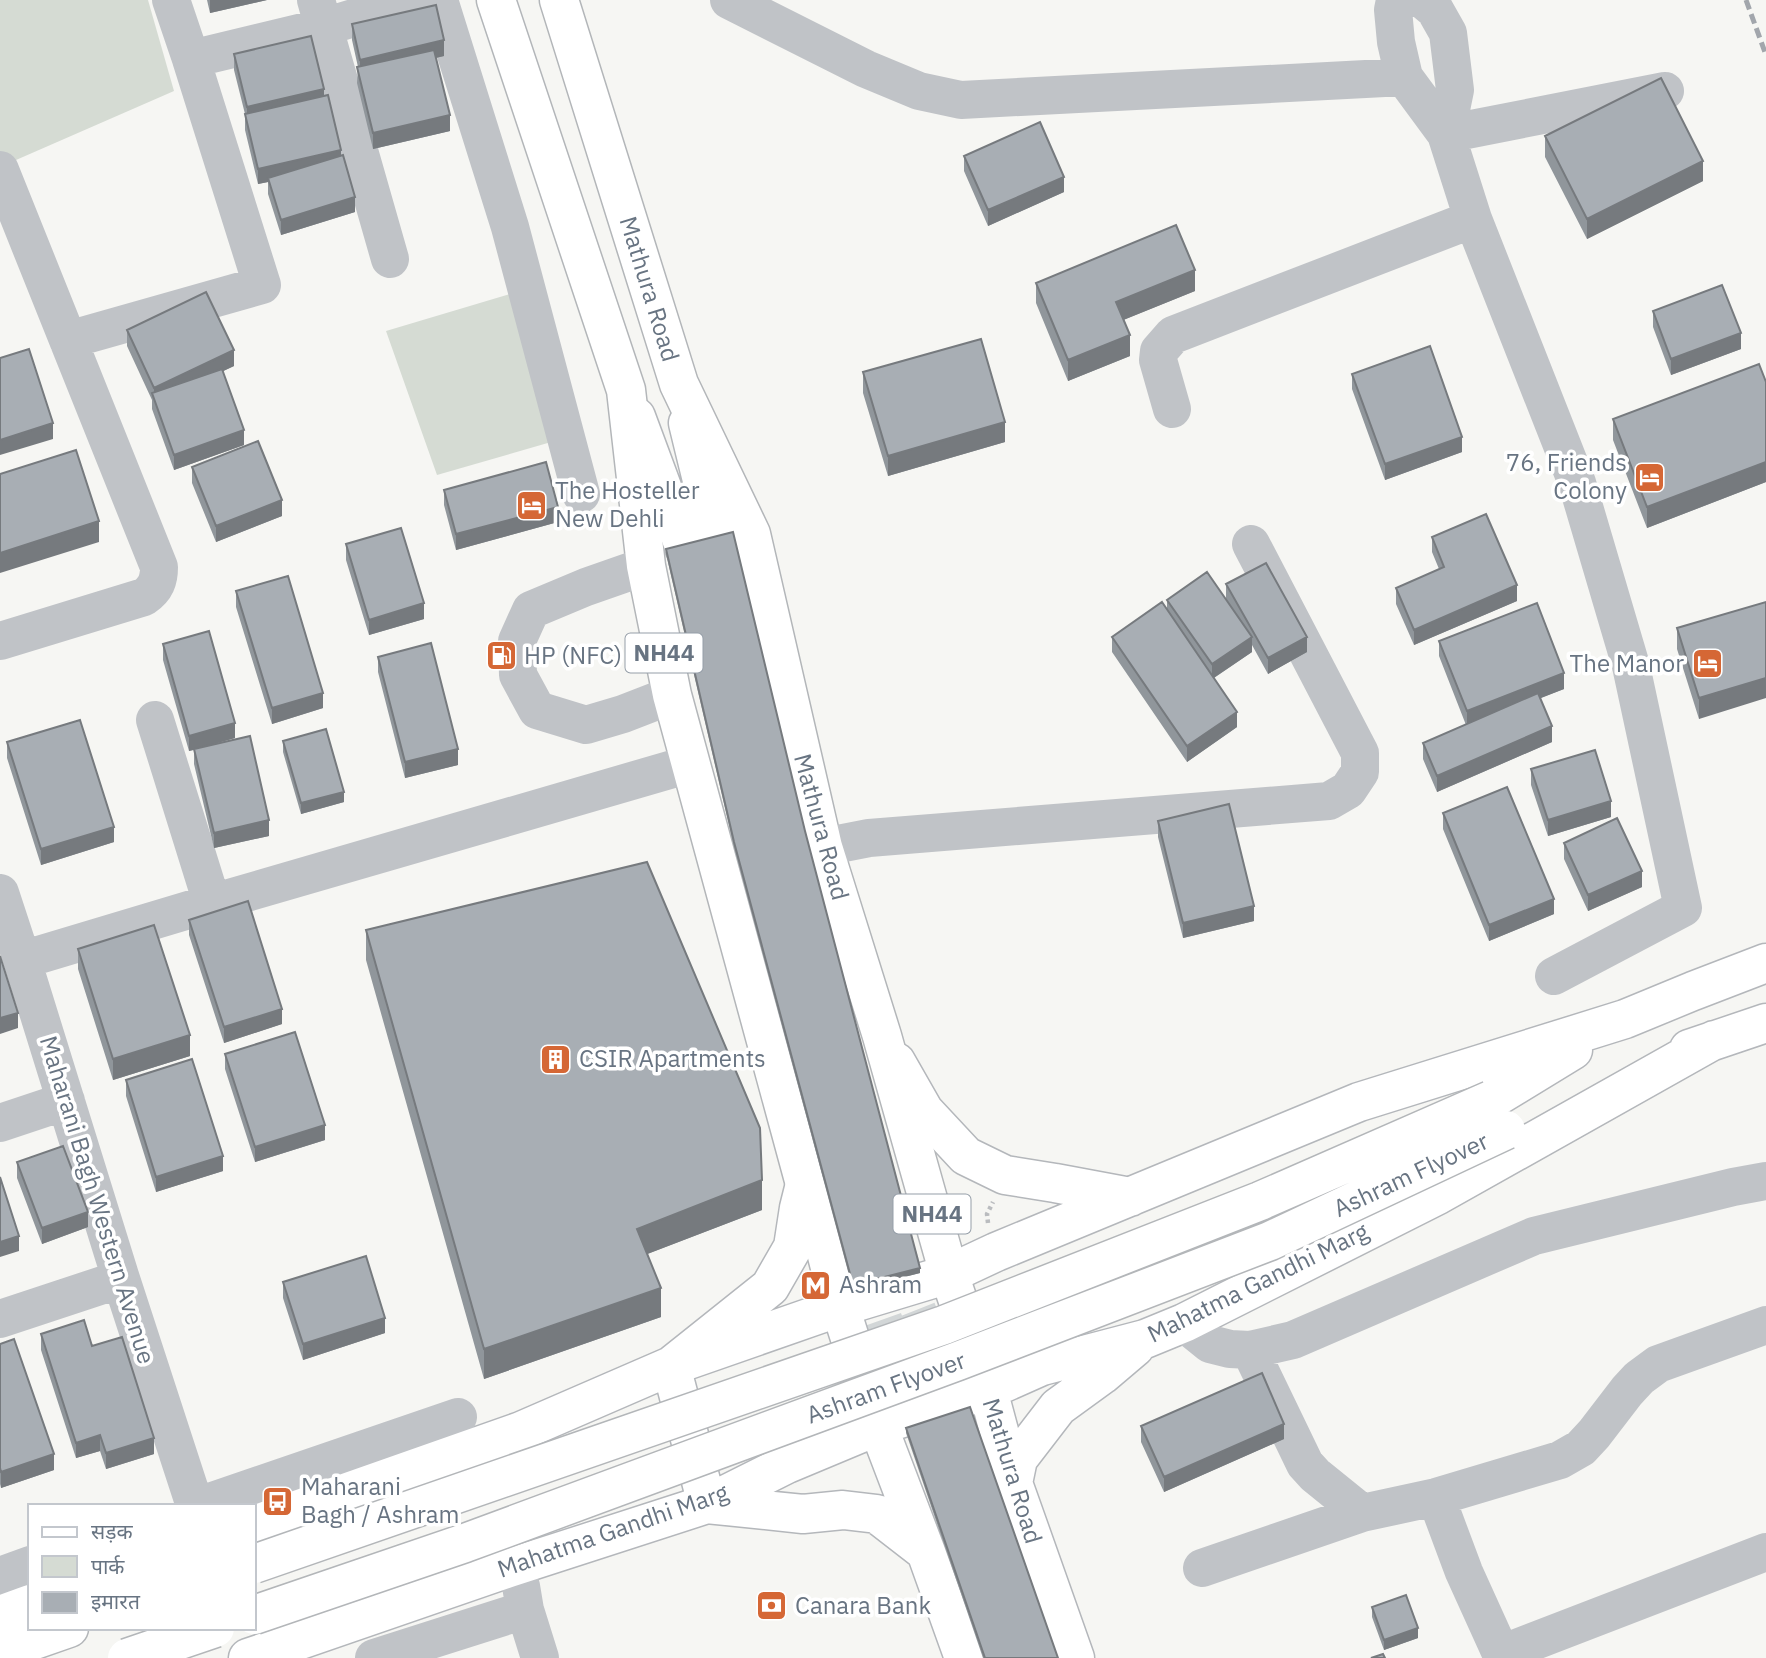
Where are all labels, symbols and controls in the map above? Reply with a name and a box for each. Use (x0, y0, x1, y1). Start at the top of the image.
street label: Mathura Road (613, 212, 687, 365)
place label: 76, Friends Colony (1506, 446, 1627, 506)
hotel icon: 76, Friends Colony (1633, 460, 1667, 494)
place label: The Hosteller New Dehli (555, 474, 700, 534)
hotel icon: The Hosteller New Dehli (515, 488, 549, 522)
road number: NH44 (626, 634, 702, 673)
fuel station icon: HP (NFC) (484, 639, 518, 673)
place label: HP (NFC) (524, 639, 622, 671)
place label: The Manor (1570, 647, 1684, 679)
hotel icon: The Manor (1690, 647, 1724, 681)
street label: Mathura Road (787, 750, 857, 904)
street label: Maharani Bagh Western Avenue (33, 1032, 163, 1368)
building icon: CSIR Apartments (539, 1042, 573, 1076)
place label: CSIR Apartments (579, 1042, 766, 1074)
street label: Ashram Flyover (1328, 1124, 1493, 1224)
road number: NH44 (894, 1194, 970, 1233)
street label: Mahatma Gandhi Marg (1142, 1214, 1374, 1350)
metro station icon: Ashram (799, 1268, 833, 1302)
place label: Ashram (839, 1268, 922, 1300)
street label: Ashram Flyover (802, 1343, 970, 1431)
street label: Mathura Road (976, 1394, 1050, 1547)
place label: Maharani Bagh / Ashram (301, 1470, 460, 1530)
street label: Mahatma Gandhi Marg (493, 1475, 733, 1585)
bus stop icon: Maharani Bagh / Ashram (261, 1484, 295, 1518)
legend (28, 1504, 256, 1630)
text: सड़क (91, 1517, 133, 1545)
text: पार्क (91, 1552, 125, 1580)
text: इमारत (91, 1587, 141, 1615)
bank icon: Canara Bank (755, 1589, 789, 1623)
place label: Canara Bank (795, 1589, 931, 1621)

